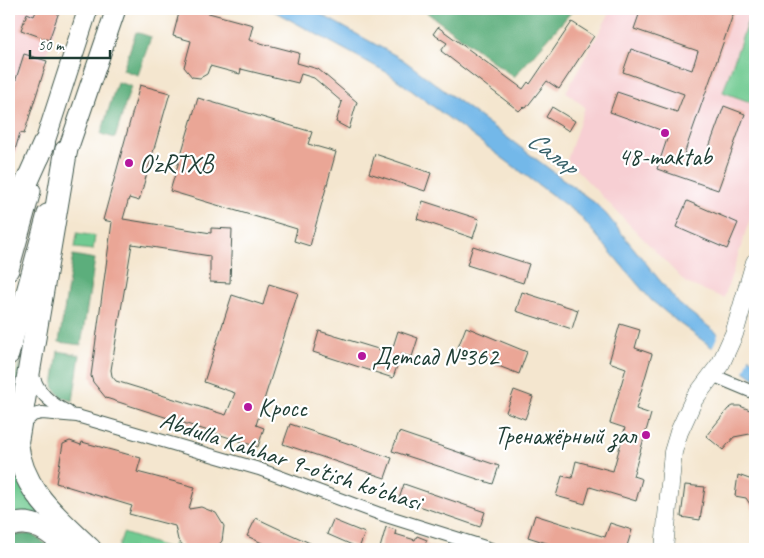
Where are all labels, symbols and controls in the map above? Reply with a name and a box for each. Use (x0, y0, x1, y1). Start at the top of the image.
scale bar (30, 28, 110, 60)
text: 50 m (38, 36, 65, 55)
water label: Салар (521, 123, 588, 184)
marker: 48-maktab (659, 127, 671, 139)
place label: 48-maktab (618, 141, 714, 173)
place label: O'zRTXB (139, 148, 215, 180)
marker: O'zRTXB (123, 157, 135, 169)
place label: Детсад №362 (372, 341, 500, 373)
marker: Детсад №362 (356, 350, 368, 362)
place label: Кросс (258, 392, 308, 424)
marker: Кросс (242, 401, 254, 413)
street label: Abdulla Kahhar 9-o'tish ko'chasi (156, 404, 429, 519)
place label: Тренажёрный зал (494, 420, 638, 453)
marker: Тренажёрный зал (640, 429, 652, 441)

